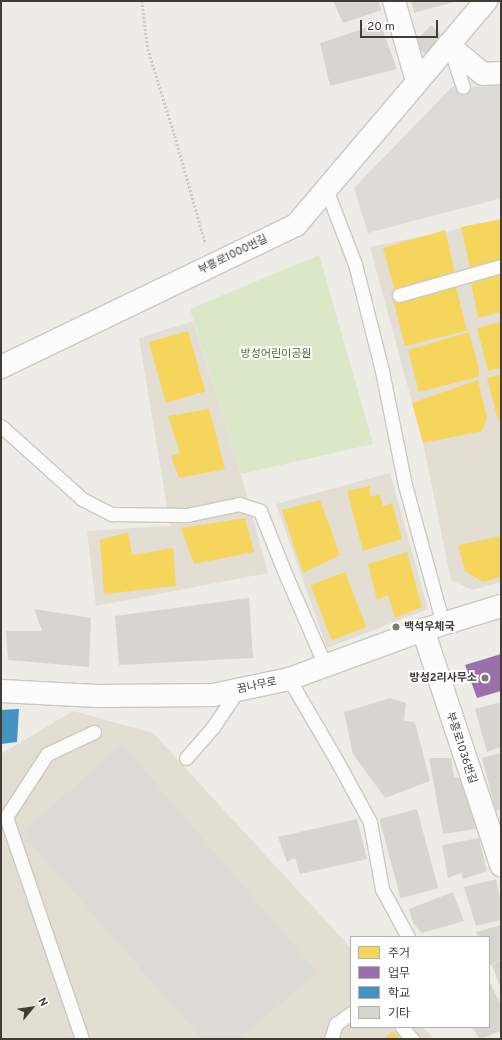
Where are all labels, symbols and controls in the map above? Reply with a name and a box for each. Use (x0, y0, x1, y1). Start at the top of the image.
scale bar (362, 12, 440, 38)
text: 20 m (367, 19, 395, 35)
street label: 부흥로1000번길 (196, 232, 270, 278)
park label: 방성어린이공원 (241, 347, 311, 361)
place label: 백석우체국 (404, 620, 455, 634)
marker: 백석우체국 (391, 622, 401, 632)
place label: 방성2리사무소 (410, 671, 477, 685)
marker: 방성2리사무소 (480, 673, 490, 683)
street label: 꿈나무로 (236, 675, 278, 697)
street label: 부흥로1036번길 (443, 710, 479, 786)
legend (350, 936, 490, 1028)
text: 주거 (388, 946, 410, 962)
text: 업무 (388, 966, 410, 982)
text: 학교 (388, 986, 410, 1002)
north arrow (12, 988, 52, 1028)
text: N (34, 995, 51, 1009)
text: 기타 (388, 1006, 410, 1022)

